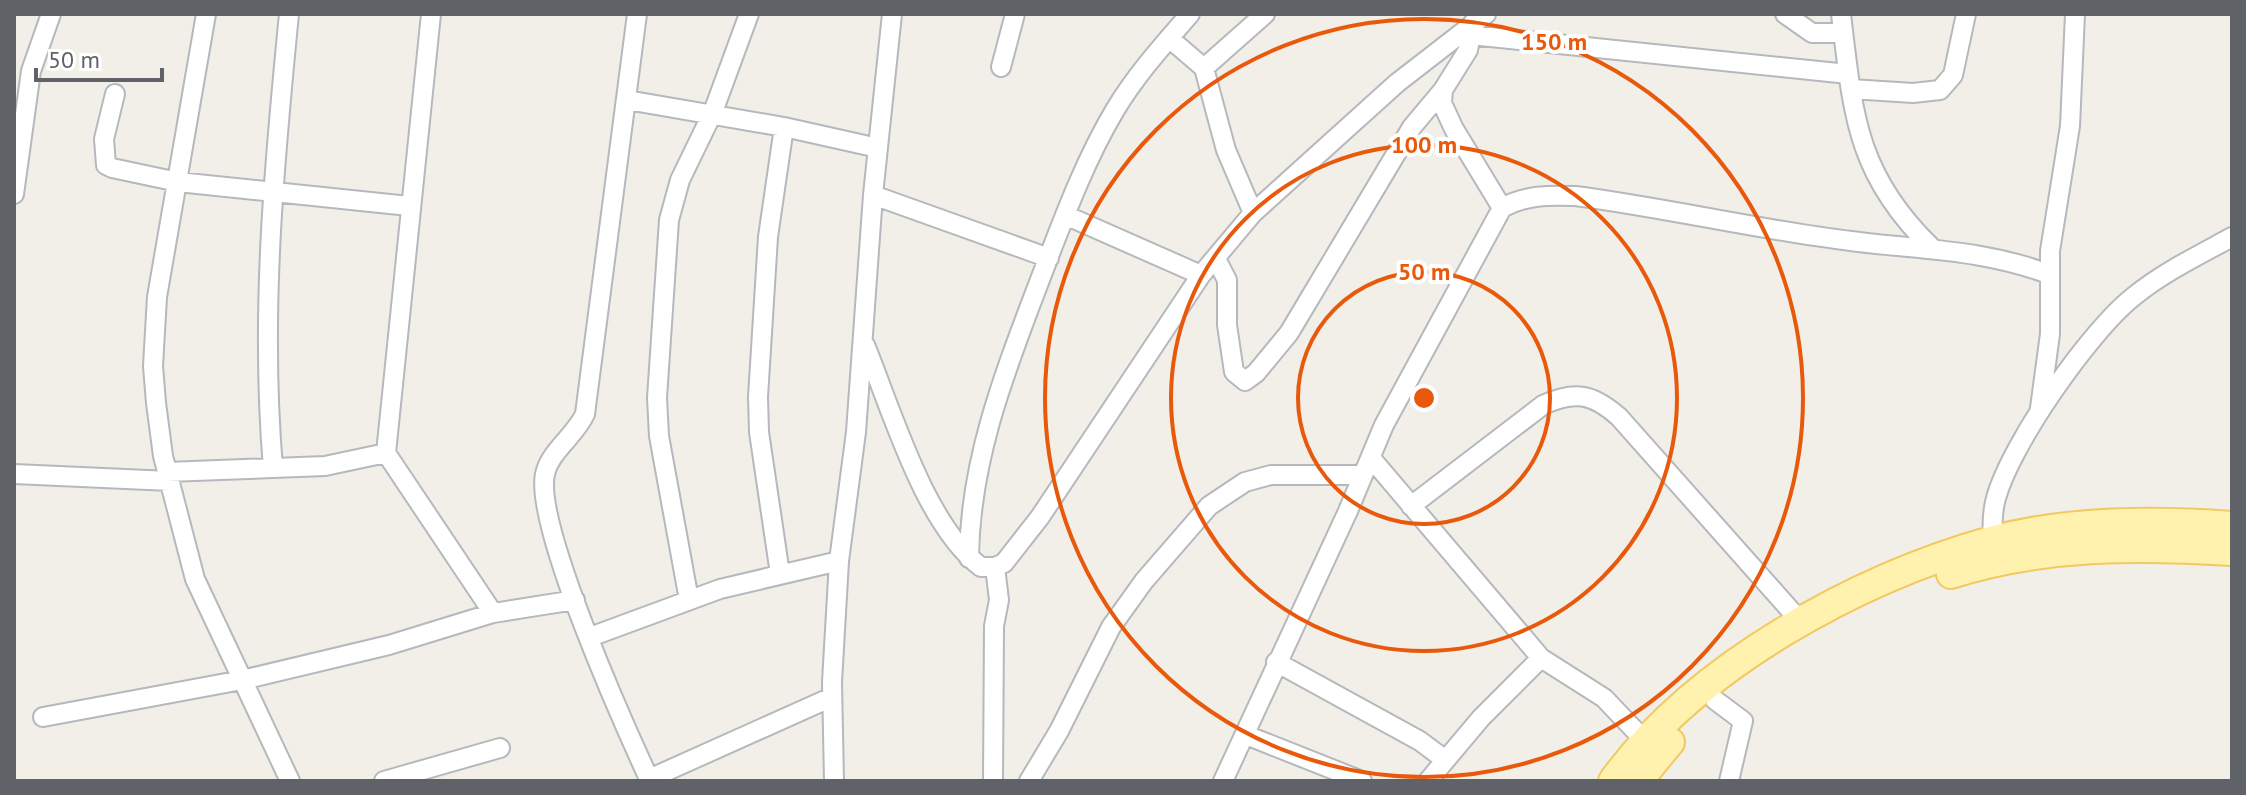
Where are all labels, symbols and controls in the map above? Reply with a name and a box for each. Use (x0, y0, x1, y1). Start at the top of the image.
text: 150 m (1521, 26, 1587, 57)
scale bar (36, 32, 162, 82)
text: 50 m (48, 44, 100, 75)
text: 100 m (1391, 129, 1457, 160)
text: 50 m (1398, 256, 1450, 287)
centre of rings (1410, 384, 1438, 412)

